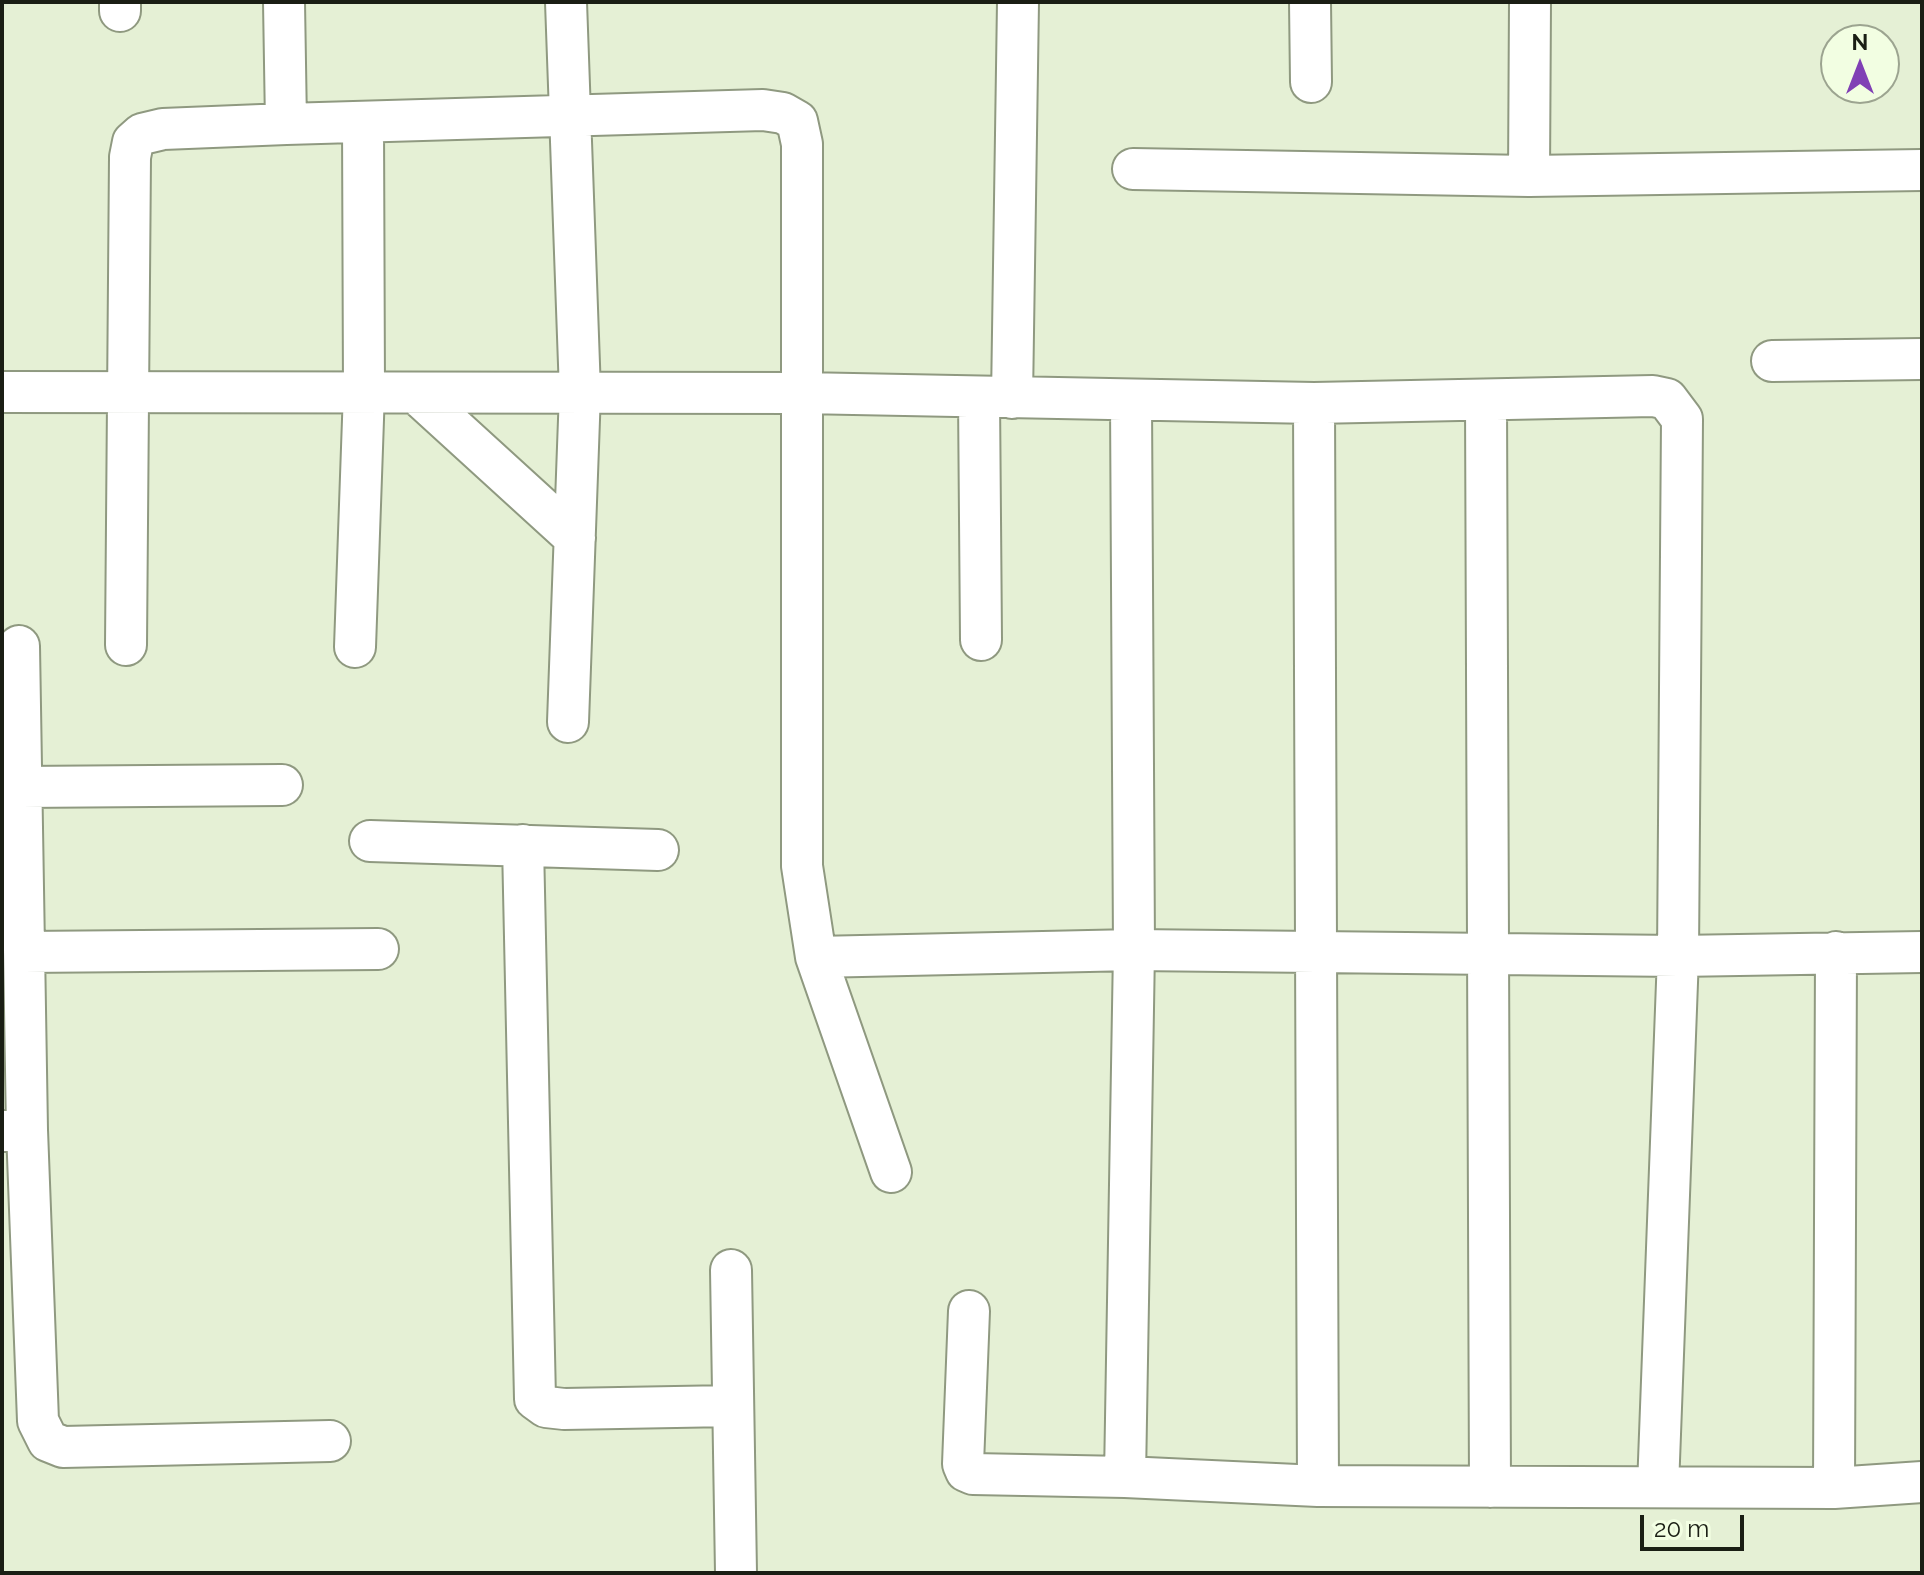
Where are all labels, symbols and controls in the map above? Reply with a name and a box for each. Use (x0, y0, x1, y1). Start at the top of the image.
north arrow (1820, 24, 1900, 104)
text: N (1852, 29, 1868, 55)
scale bar (1644, 1499, 1748, 1549)
text: 20 m (1654, 1514, 1709, 1543)

